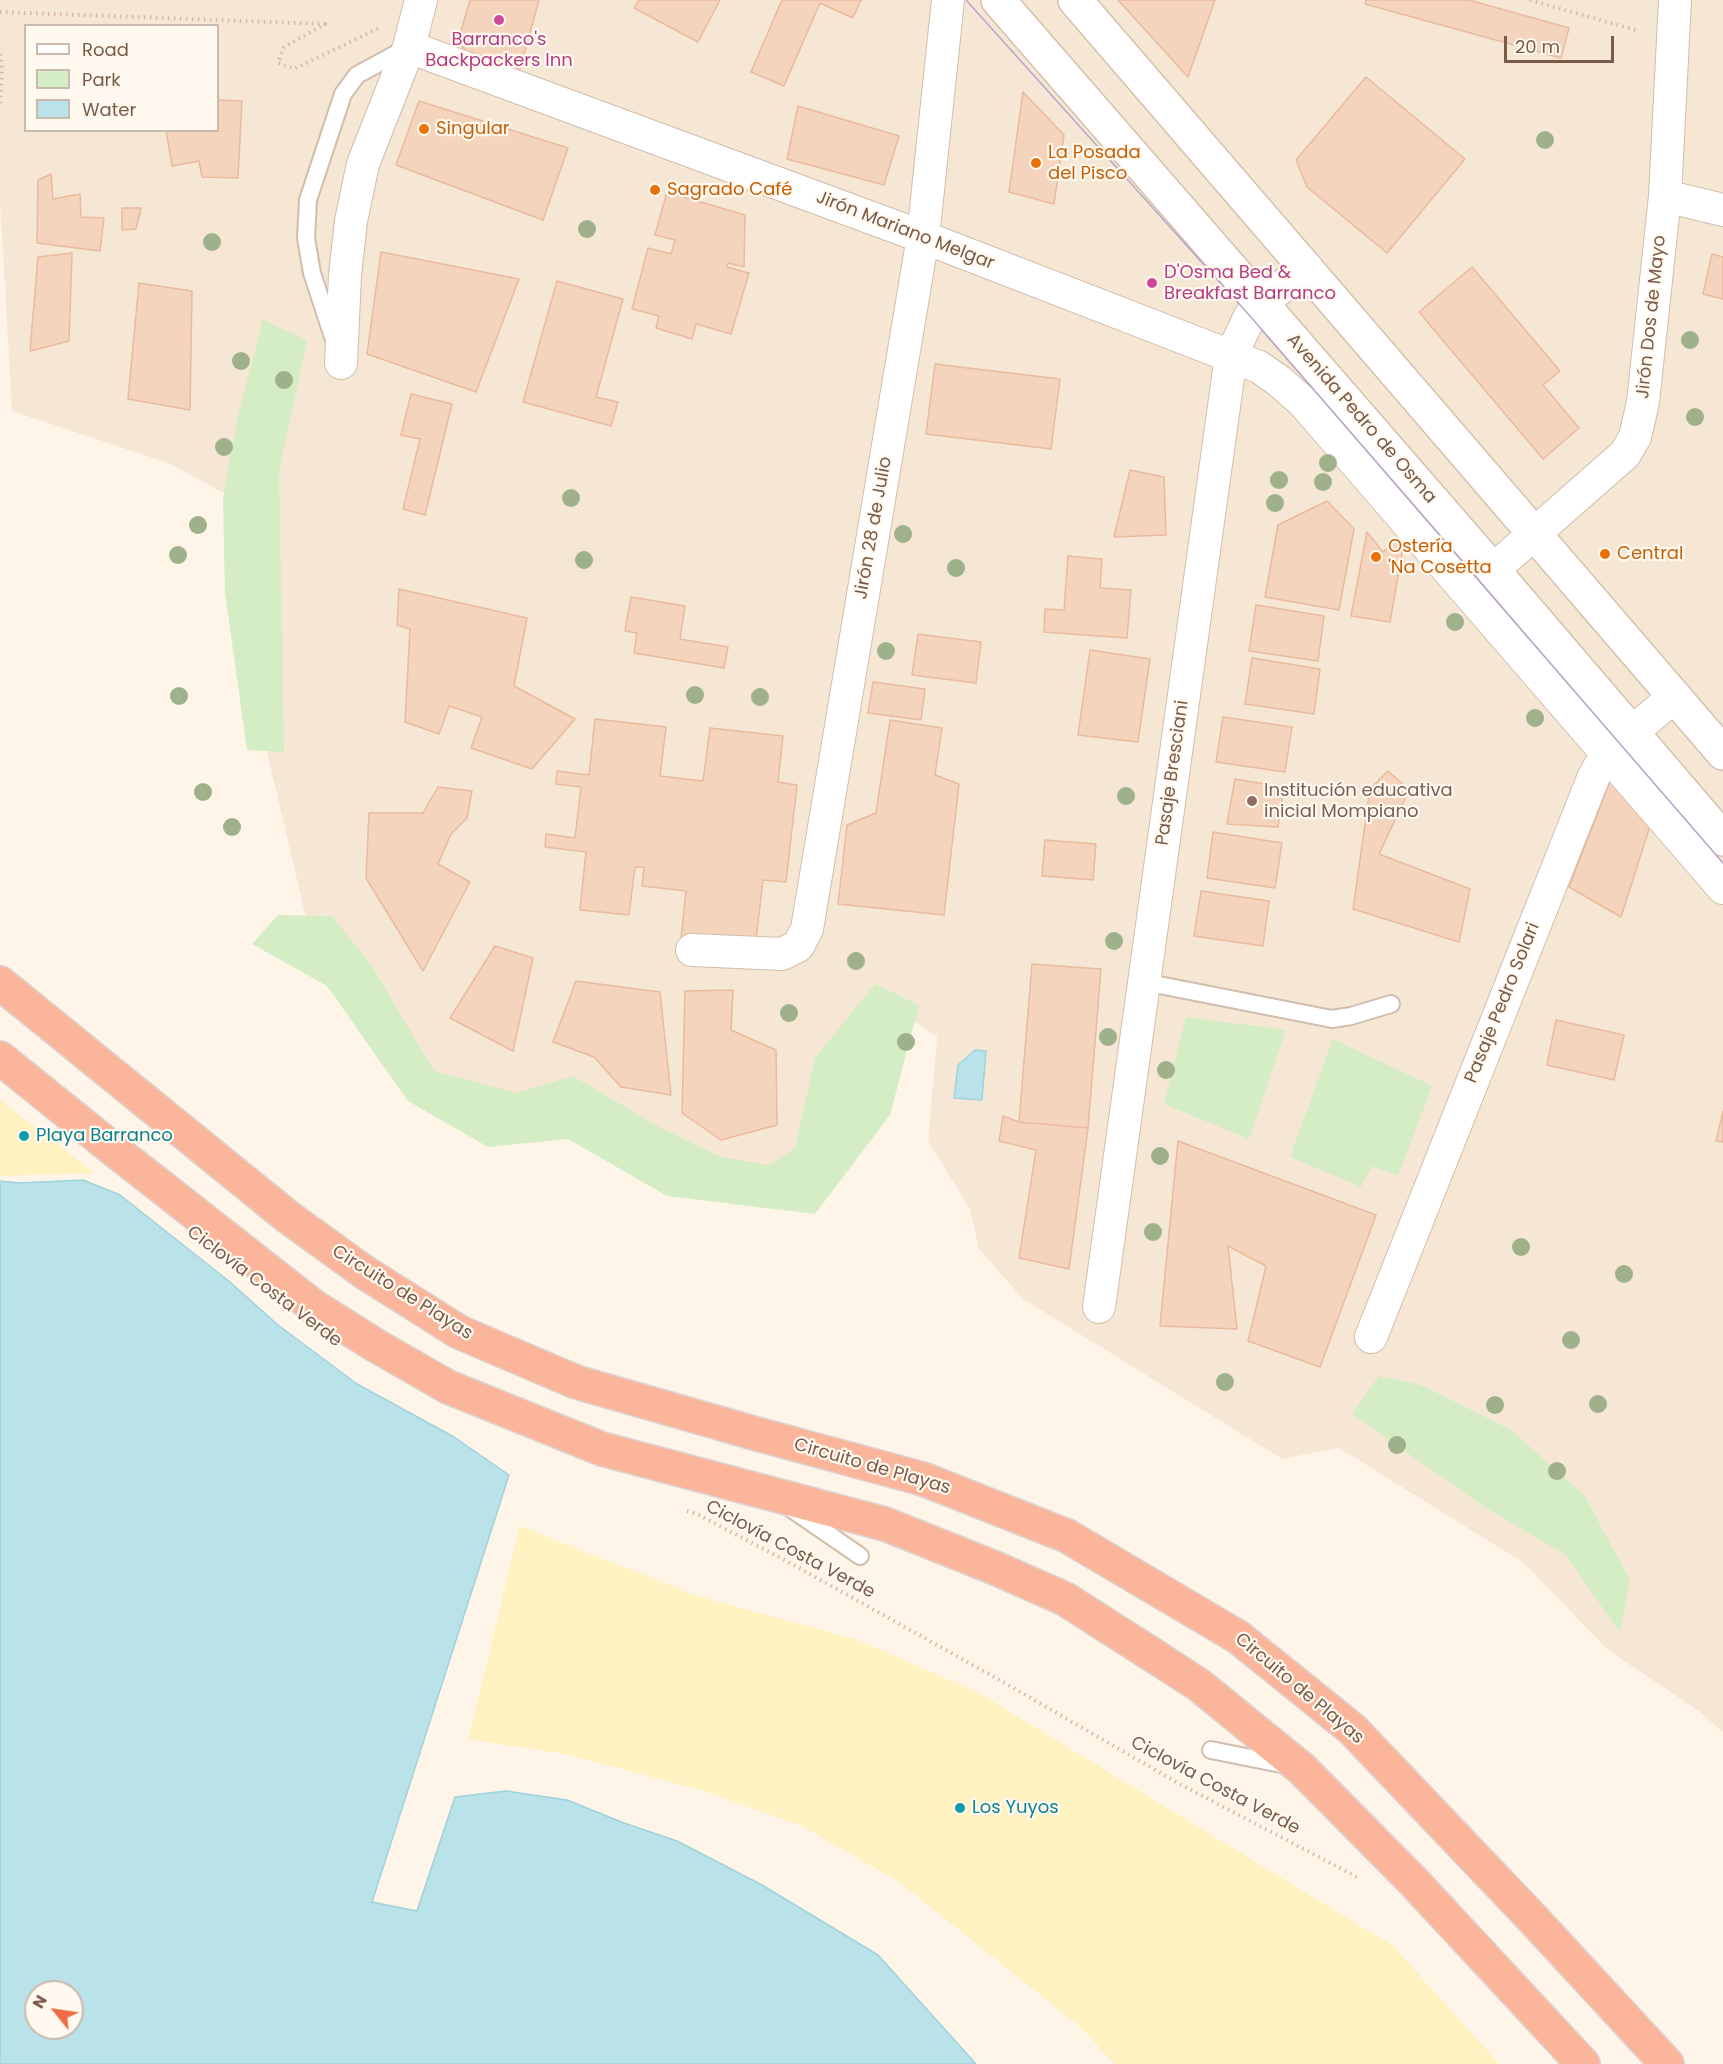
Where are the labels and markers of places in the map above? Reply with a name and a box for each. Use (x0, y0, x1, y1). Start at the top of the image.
marker: Barranco's Backpackers Inn (492, 13, 506, 27)
place label: Barranco's Backpackers Inn (425, 29, 573, 72)
place label: Singular (436, 118, 510, 140)
marker: Singular (417, 122, 431, 136)
place label: La Posada del Pisco (1048, 142, 1141, 184)
marker: La Posada del Pisco (1029, 156, 1043, 170)
place label: Sagrado Café (667, 179, 792, 201)
marker: Sagrado Café (648, 183, 662, 197)
place label: D'Osma Bed & Breakfast Barranco (1164, 262, 1336, 304)
marker: D'Osma Bed & Breakfast Barranco (1145, 276, 1159, 290)
place label: Ostería 'Na Cosetta (1388, 536, 1492, 578)
place label: Central (1617, 543, 1683, 565)
marker: Central (1598, 547, 1612, 561)
marker: Ostería 'Na Cosetta (1369, 550, 1383, 564)
place label: Institución educativa inicial Mompiano (1264, 780, 1453, 822)
marker: Institución educativa inicial Mompiano (1245, 794, 1259, 808)
place label: Playa Barranco (36, 1125, 173, 1147)
marker: Playa Barranco (17, 1129, 31, 1143)
place label: Los Yuyos (972, 1797, 1059, 1819)
marker: Los Yuyos (953, 1801, 967, 1815)

